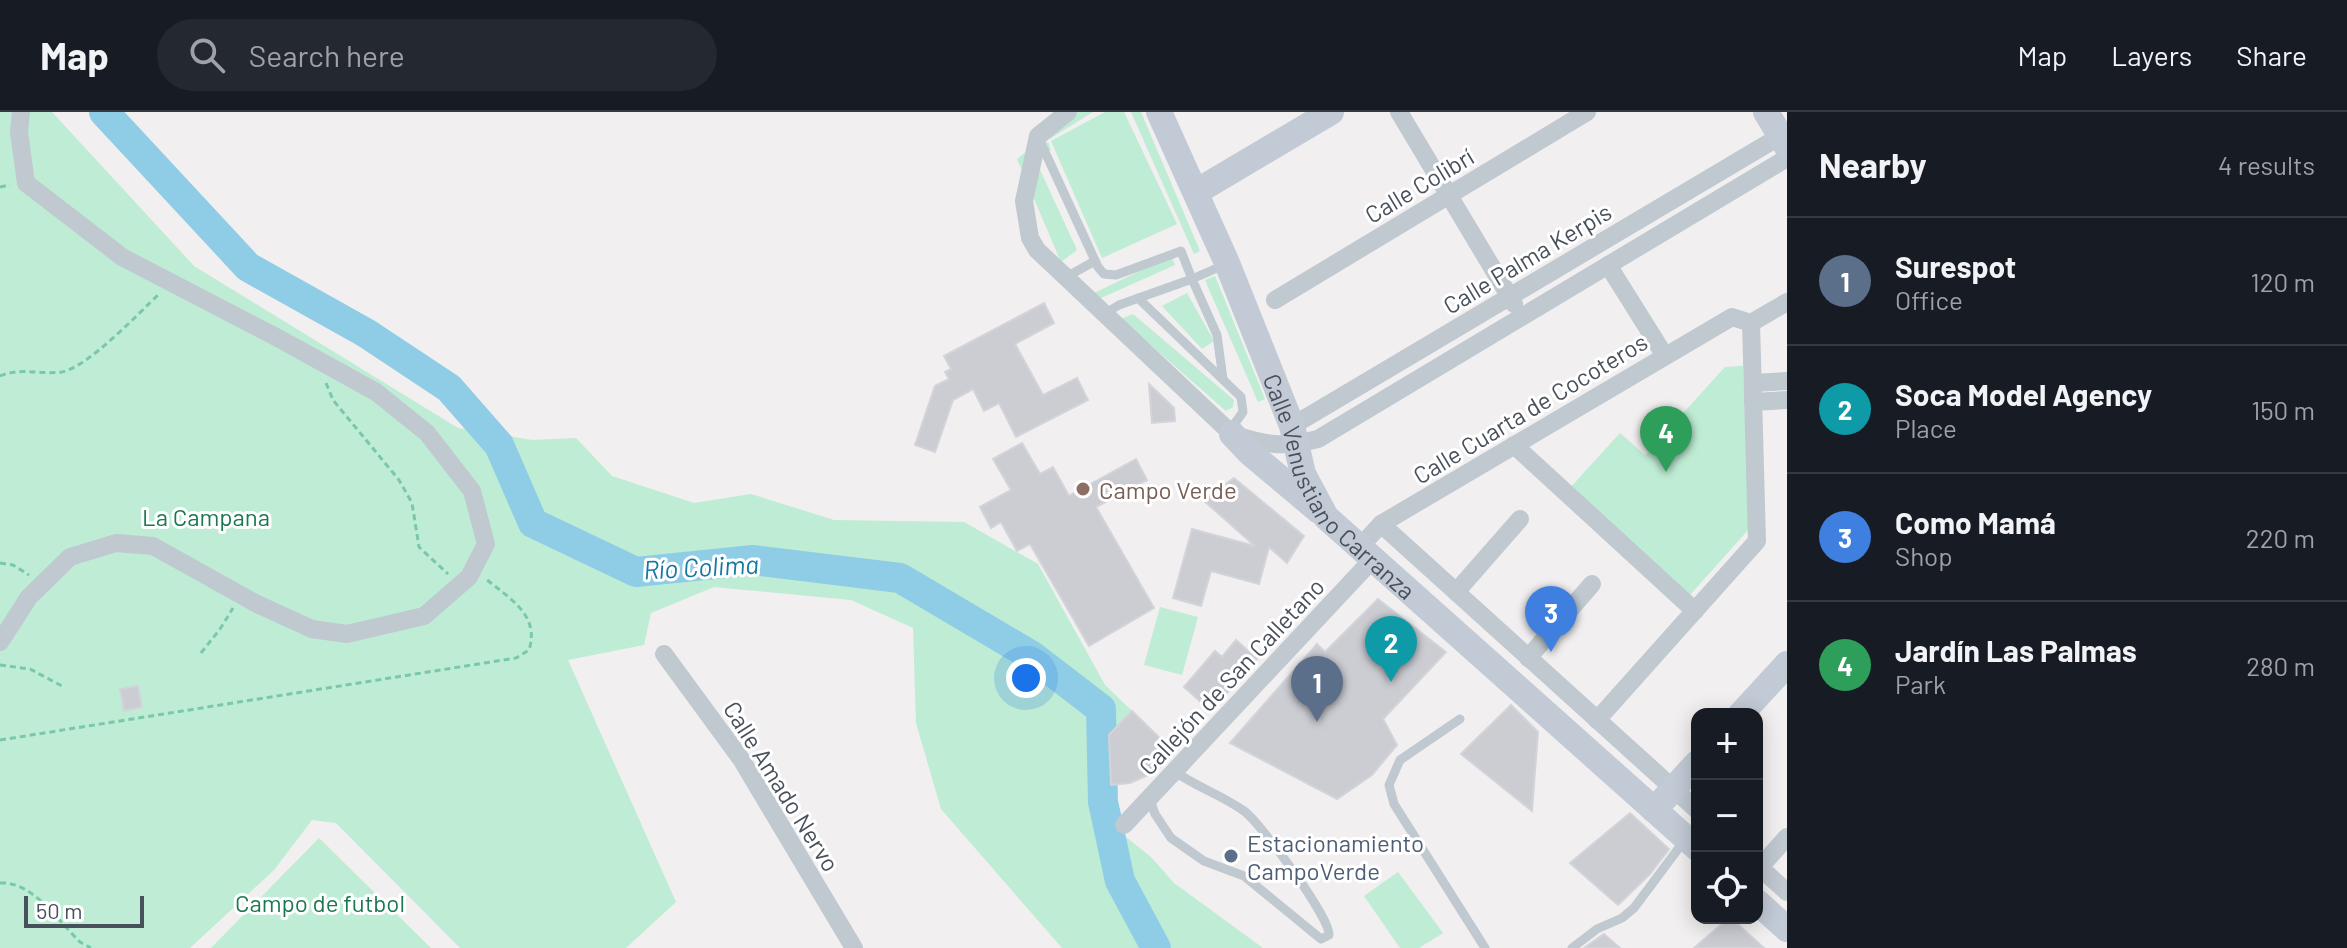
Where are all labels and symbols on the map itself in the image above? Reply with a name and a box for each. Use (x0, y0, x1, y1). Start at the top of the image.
street label: Calle Colibrí (1359, 141, 1479, 229)
street label: Calle Palma Kerpis (1438, 196, 1616, 320)
street label: Calle Cuarta de Cocoteros (1408, 327, 1652, 489)
street label: Calle Venustiano Carranza (1258, 369, 1422, 605)
pin: 4 (1640, 406, 1692, 472)
place label: Campo Verde (1099, 475, 1237, 504)
marker: Campo Verde (1074, 480, 1092, 498)
park label: La Campana (142, 502, 270, 531)
water label: Río Colima (643, 547, 759, 585)
street label: Callejón de San Calletano (1132, 571, 1330, 781)
pin: 3 (1525, 586, 1577, 652)
pin: 2 (1365, 616, 1417, 682)
pin: 1 (1291, 656, 1343, 722)
your location (1006, 658, 1046, 698)
street label: Calle Amado Nervo (718, 695, 846, 877)
place label: Estacionamiento CampoVerde (1247, 828, 1424, 885)
marker: Estacionamiento CampoVerde (1222, 847, 1240, 865)
park label: Campo de futbol (235, 888, 405, 917)
scale bar (24, 892, 144, 928)

